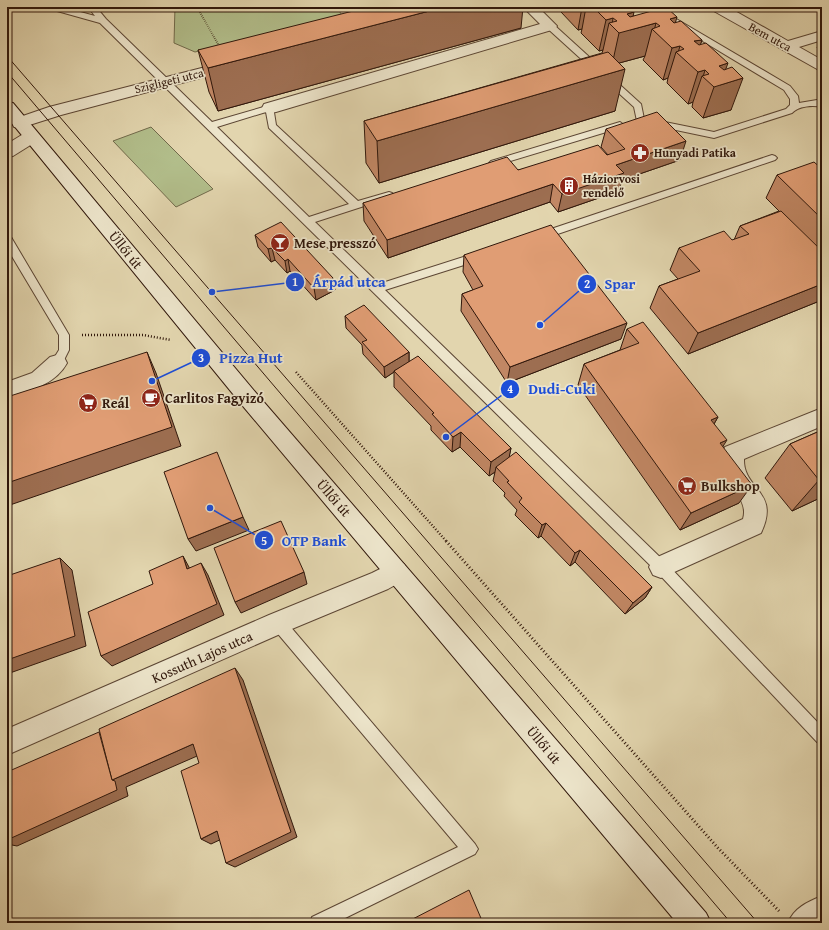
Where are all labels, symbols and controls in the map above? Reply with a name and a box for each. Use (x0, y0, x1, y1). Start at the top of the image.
street label: Bem utca (746, 18, 795, 55)
street label: Szigligeti utca (132, 64, 206, 97)
pharmacy icon: Hunyadi Patika (629, 142, 651, 164)
place label: Hunyadi Patika (654, 144, 737, 161)
place label: Háziorvosi rendelő (583, 170, 640, 201)
building icon: Háziorvosi rendelő (558, 175, 580, 197)
street label: Üllői út (104, 227, 148, 273)
bar icon: Mese presszó (269, 232, 291, 254)
place label: Mese presszó (294, 233, 377, 253)
callout: Árpád utca (285, 269, 394, 296)
text: Árpád utca (312, 271, 386, 292)
callout: Spar (577, 271, 644, 298)
text: 1 (292, 273, 298, 290)
text: Spar (605, 273, 636, 294)
text: 2 (584, 275, 590, 292)
callout: Pizza Hut (191, 344, 291, 371)
text: Pizza Hut (219, 347, 283, 368)
text: 3 (198, 349, 204, 366)
callout: Dudi-Cuki (500, 375, 603, 402)
text: Dudi-Cuki (528, 378, 596, 399)
text: 4 (507, 380, 513, 397)
cafe icon: Carlitos Fagyizó (140, 387, 162, 409)
place label: Carlitos Fagyizó (165, 388, 264, 408)
supermarket icon: Reál (77, 392, 99, 414)
place label: Reál (102, 393, 130, 413)
street label: Üllői út (312, 475, 356, 521)
supermarket icon: Bulkshop (676, 475, 698, 497)
place label: Bulkshop (701, 476, 760, 496)
callout: OTP Bank (254, 527, 355, 554)
text: OTP Bank (282, 530, 347, 551)
text: 5 (261, 532, 267, 549)
street label: Kossuth Lajos utca (148, 626, 256, 688)
street label: Üllői út (522, 722, 566, 768)

